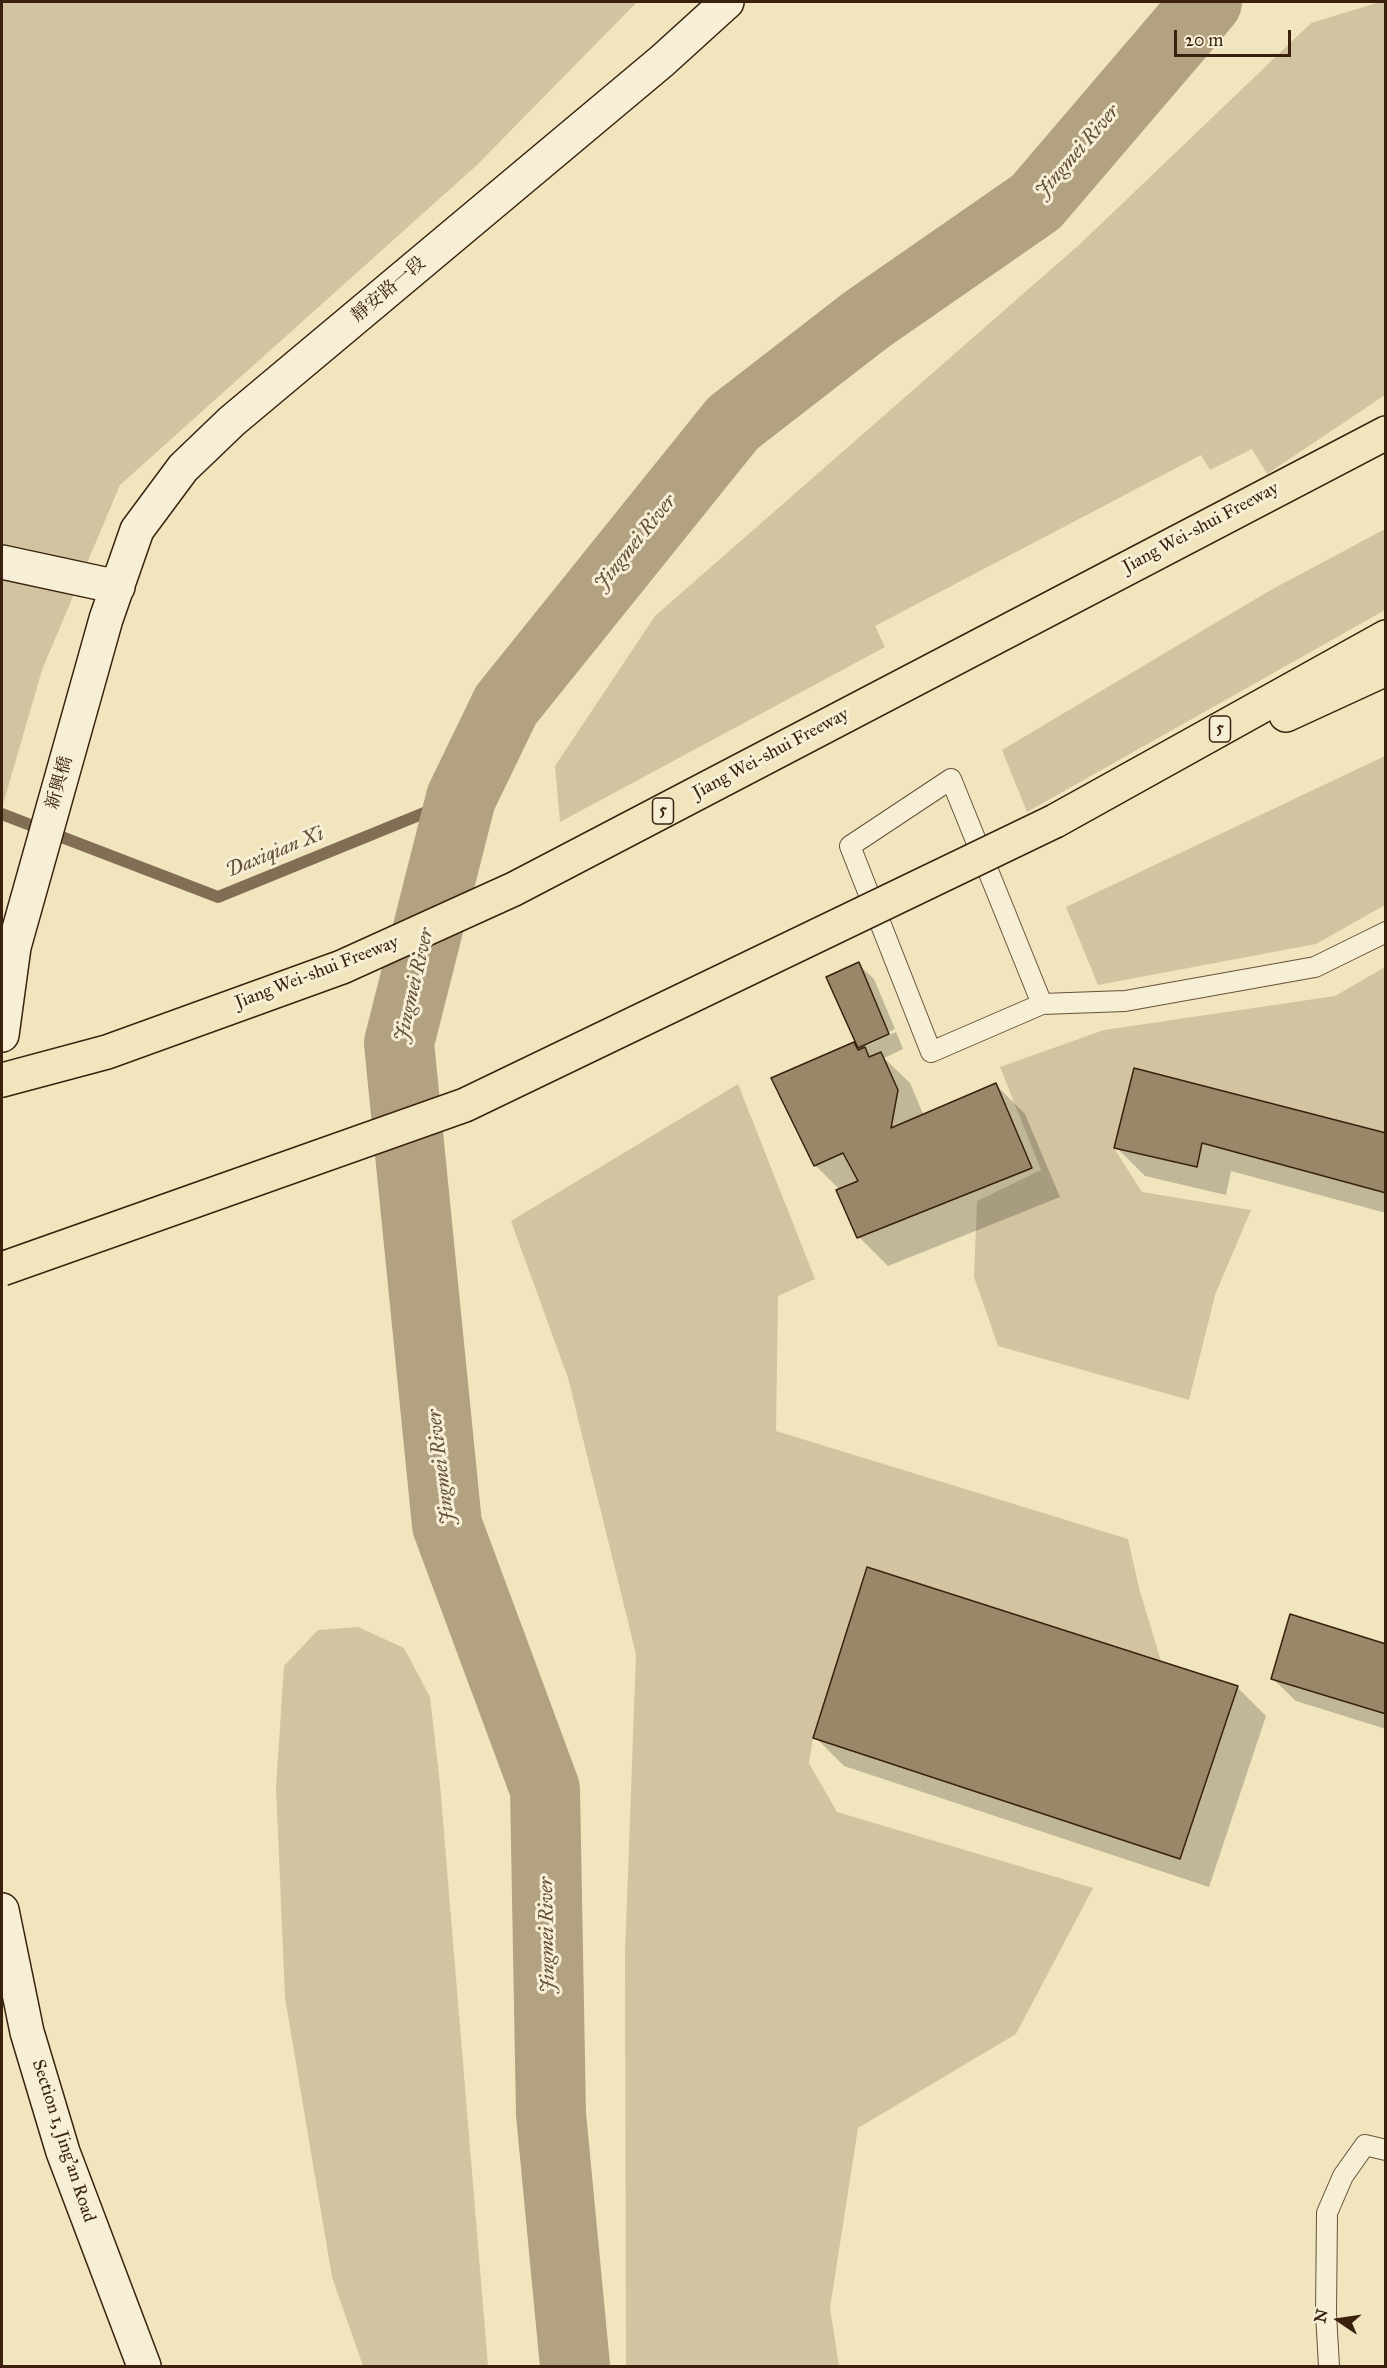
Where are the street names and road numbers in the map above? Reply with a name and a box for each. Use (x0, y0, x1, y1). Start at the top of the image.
street label: 靜安路一段 (348, 253, 430, 327)
street label: Jiang Wei-shui Freeway (1119, 478, 1283, 578)
street label: Jiang Wei-shui Freeway (689, 704, 853, 804)
road number: 5 (1210, 716, 1230, 742)
street label: 新興橋 (42, 754, 78, 812)
road number: 5 (652, 798, 674, 824)
street label: Jiang Wei-shui Freeway (232, 932, 402, 1014)
street label: Section 1, Jing'an Road (27, 2057, 99, 2225)

